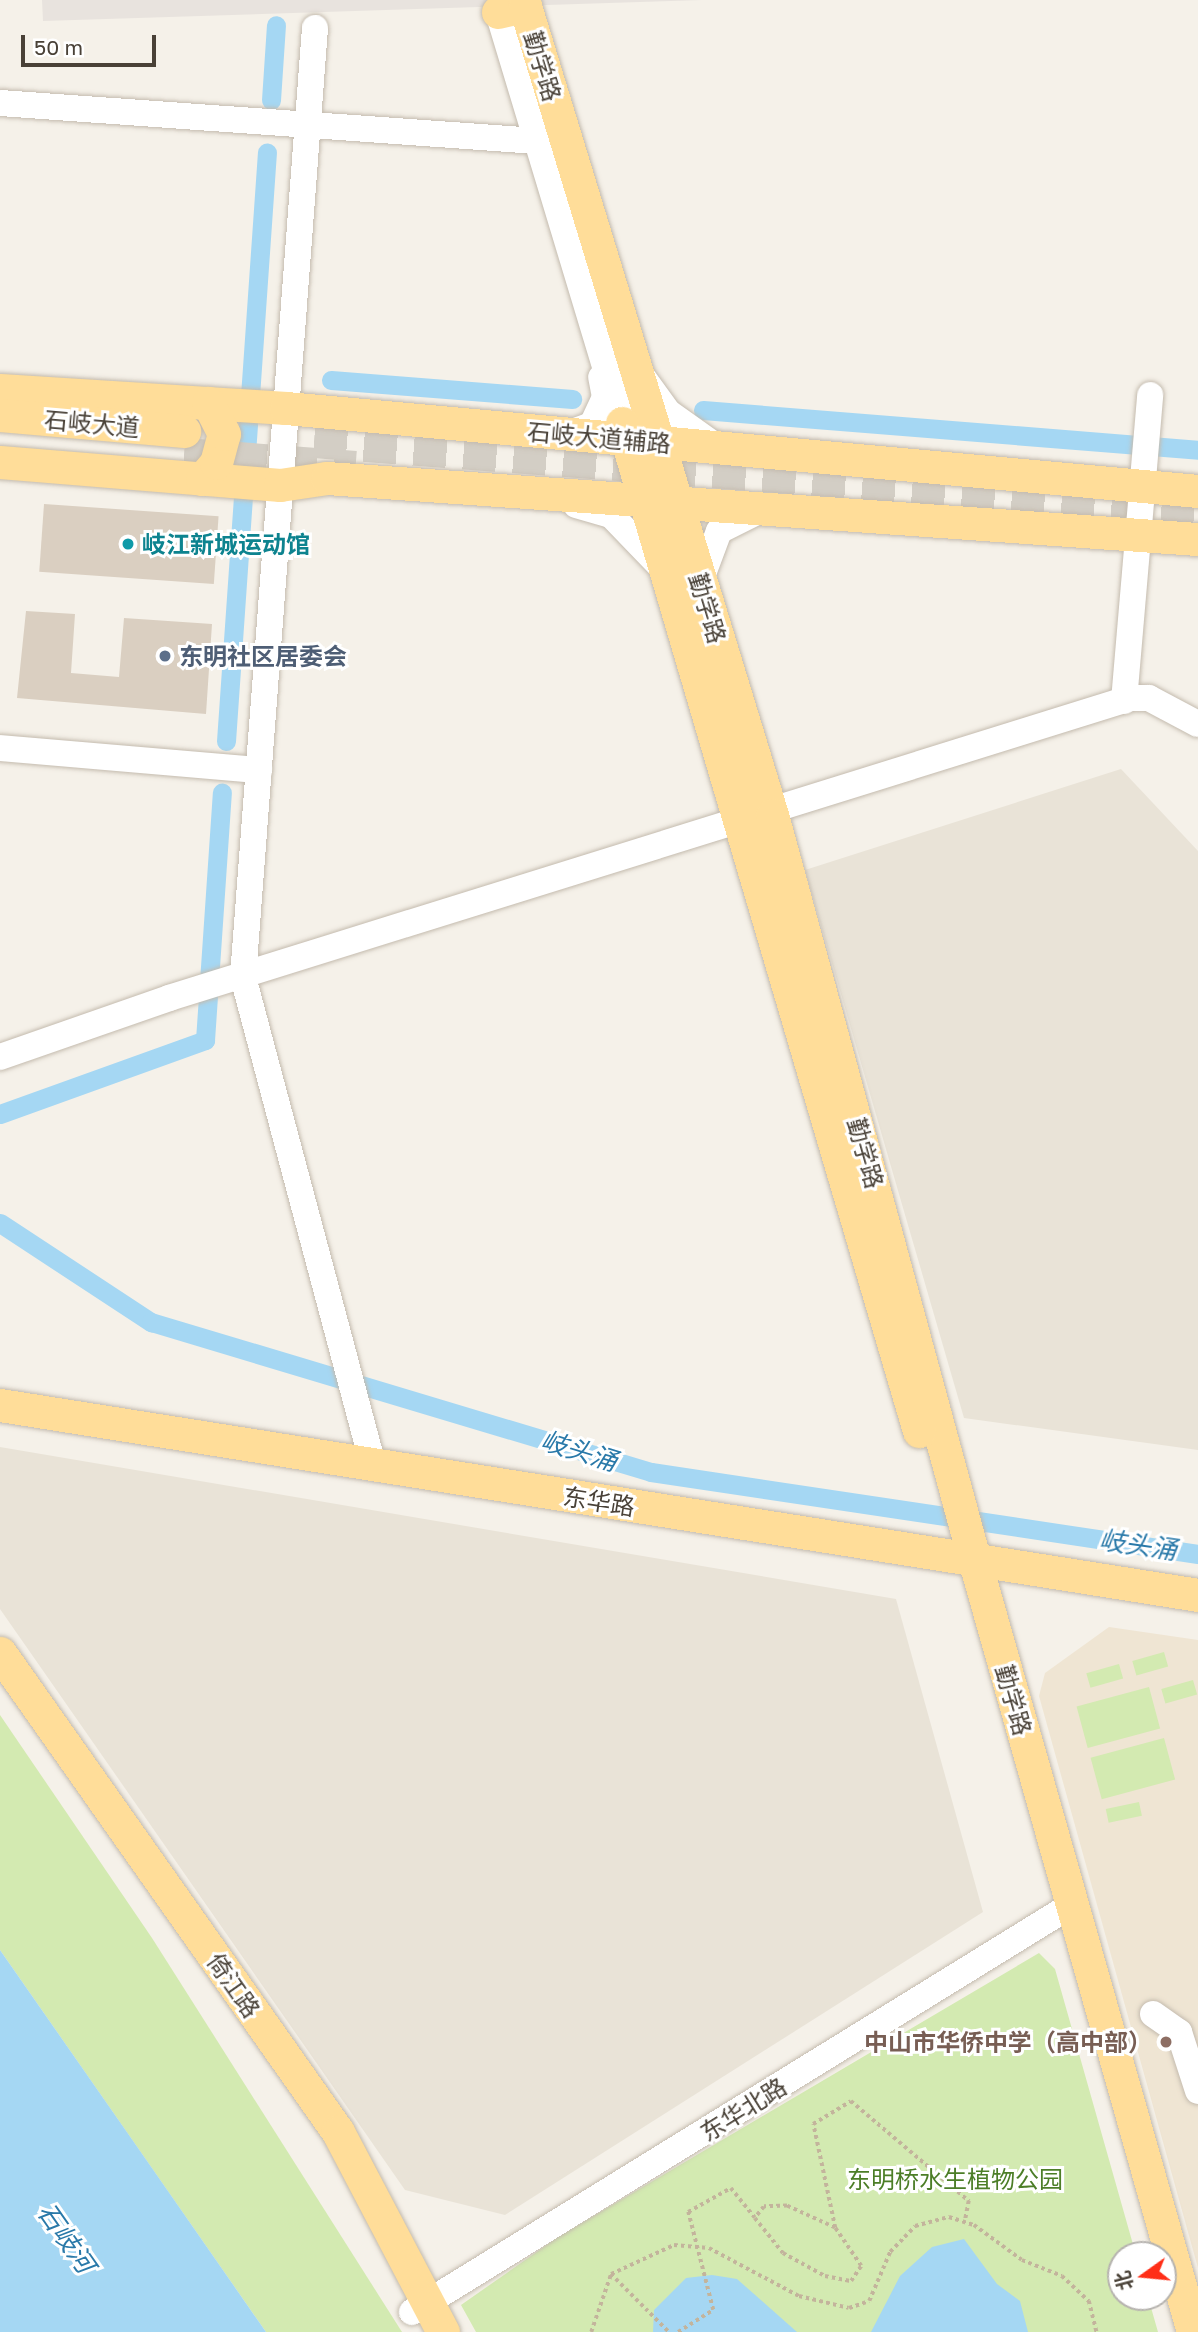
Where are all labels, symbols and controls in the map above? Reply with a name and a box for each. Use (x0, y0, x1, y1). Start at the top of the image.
scale bar (24, 21, 159, 65)
street label: 勤学路 (519, 27, 567, 105)
text: 50 m (34, 34, 83, 60)
street label: 石岐大道 (43, 404, 141, 442)
street label: 石岐大道辅路 (526, 416, 672, 458)
place label: 岐江新城运动馆 (142, 530, 310, 558)
marker: 岐江新城运动馆 (120, 536, 136, 552)
street label: 勤学路 (684, 569, 732, 647)
place label: 东明社区居委会 (179, 642, 347, 670)
marker: 东明社区居委会 (157, 648, 173, 664)
street label: 勤学路 (842, 1114, 890, 1192)
water label: 岐头涌 (537, 1425, 621, 1477)
street label: 东华路 (561, 1481, 637, 1521)
water label: 岐头涌 (1097, 1524, 1179, 1566)
street label: 勤学路 (990, 1661, 1038, 1739)
street label: 倚江路 (202, 1947, 266, 2023)
place label: 中山市华侨中学（高中部） (864, 2028, 1152, 2056)
marker: 中山市华侨中学（高中部） (1158, 2034, 1174, 2050)
street label: 东华北路 (695, 2071, 791, 2147)
park label: 东明桥水生植物公园 (847, 2165, 1063, 2193)
water label: 石岐河 (31, 2197, 101, 2279)
north arrow (1107, 2241, 1177, 2311)
text: 北 (1110, 2269, 1137, 2293)

